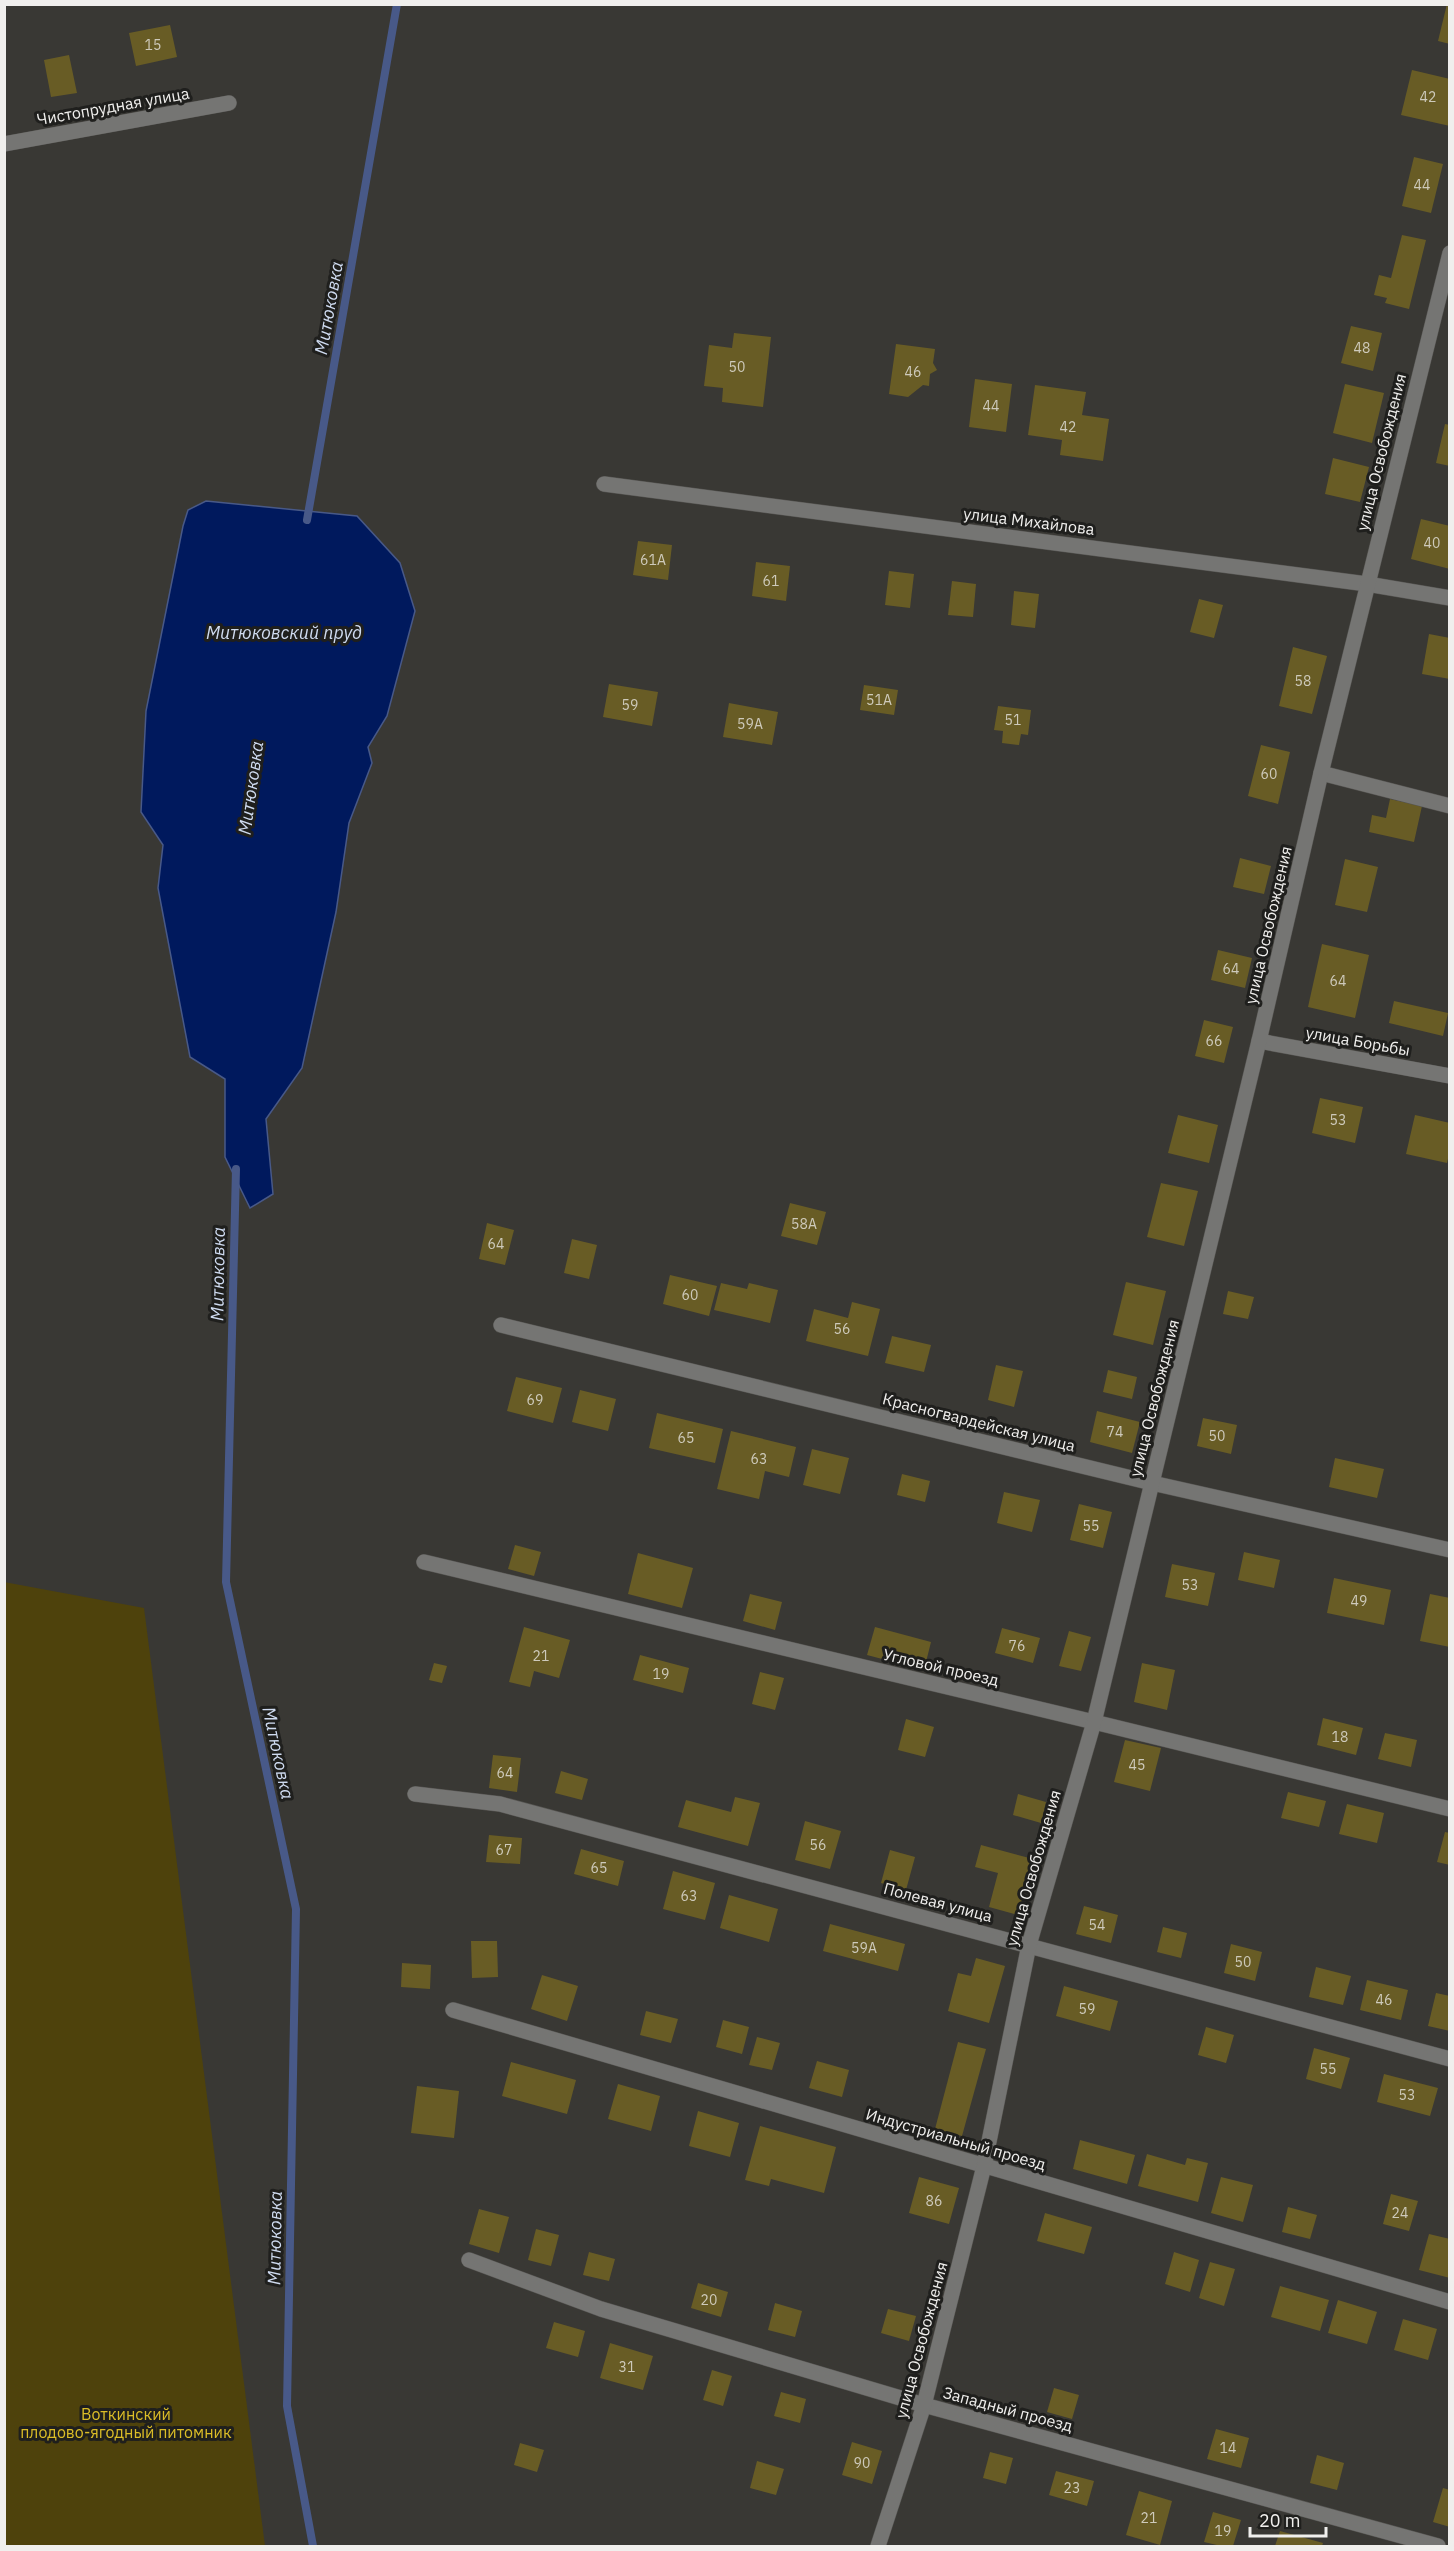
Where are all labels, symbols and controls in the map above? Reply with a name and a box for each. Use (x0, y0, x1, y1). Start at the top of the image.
house number: 15 (145, 36, 161, 54)
street label: Чистопрудная улица (35, 83, 191, 129)
house number: 42 (1420, 88, 1436, 106)
house number: 44 (1414, 176, 1430, 194)
water label: Митюковка (309, 259, 348, 356)
house number: 48 (1354, 339, 1370, 357)
house number: 50 (729, 358, 745, 376)
house number: 46 (905, 363, 921, 381)
street label: улица Освобождения (1352, 371, 1410, 533)
house number: 44 (983, 397, 999, 415)
house number: 42 (1060, 418, 1076, 436)
street label: улица Михайлова (962, 503, 1096, 539)
house number: 40 (1424, 534, 1440, 552)
house number: 61А (640, 551, 666, 569)
house number: 61 (763, 572, 779, 590)
water label: Митюковский пруд (206, 621, 362, 644)
house number: 58 (1295, 672, 1311, 690)
house number: 51А (866, 691, 892, 709)
house number: 59 (622, 696, 638, 714)
house number: 51 (1005, 711, 1021, 729)
house number: 59А (737, 715, 763, 733)
water label: Митюковка (233, 740, 268, 836)
house number: 60 (1261, 765, 1277, 783)
street label: улица Освобождения (1240, 844, 1296, 1006)
house number: 64 (1223, 960, 1239, 978)
house number: 64 (1330, 972, 1346, 990)
street label: улица Борьбы (1304, 1022, 1412, 1060)
house number: 66 (1206, 1032, 1222, 1050)
house number: 53 (1330, 1111, 1346, 1129)
house number: 58А (791, 1215, 817, 1233)
water label: Митюковка (205, 1227, 230, 1321)
house number: 64 (488, 1235, 504, 1253)
house number: 60 (682, 1286, 698, 1304)
street label: улица Освобождения (1125, 1317, 1183, 1479)
house number: 56 (834, 1320, 850, 1338)
street label: Красногвардейская улица (880, 1388, 1078, 1456)
house number: 69 (527, 1391, 543, 1409)
house number: 74 (1107, 1423, 1123, 1441)
house number: 50 (1209, 1427, 1225, 1445)
house number: 65 (678, 1429, 694, 1447)
house number: 63 (751, 1450, 767, 1468)
house number: 55 (1083, 1517, 1099, 1535)
house number: 53 (1182, 1576, 1198, 1594)
house number: 49 (1351, 1592, 1367, 1610)
house number: 76 (1009, 1637, 1025, 1655)
street label: Угловой проезд (881, 1644, 1001, 1690)
house number: 21 (533, 1647, 549, 1665)
house number: 19 (653, 1665, 669, 1683)
water label: Митюковка (257, 1704, 300, 1801)
house number: 18 (1332, 1728, 1348, 1746)
house number: 45 (1129, 1756, 1145, 1774)
house number: 64 (497, 1764, 513, 1782)
street label: улица Освобождения (1001, 1788, 1065, 1948)
house number: 56 (810, 1836, 826, 1854)
house number: 67 (496, 1841, 512, 1859)
house number: 65 (591, 1859, 607, 1877)
street label: Полевая улица (881, 1878, 995, 1926)
house number: 63 (681, 1887, 697, 1905)
house number: 54 (1089, 1916, 1105, 1934)
house number: 59А (851, 1939, 877, 1957)
house number: 50 (1235, 1953, 1251, 1971)
house number: 46 (1376, 1991, 1392, 2009)
house number: 59 (1079, 2000, 1095, 2018)
house number: 55 (1320, 2060, 1336, 2078)
house number: 53 (1399, 2086, 1415, 2104)
street label: Индустриальный проезд (864, 2104, 1049, 2174)
water label: Митюковка (262, 2191, 287, 2285)
house number: 86 (926, 2192, 942, 2210)
house number: 24 (1392, 2204, 1408, 2222)
street label: улица Освобождения (890, 2259, 952, 2421)
house number: 20 (701, 2291, 717, 2309)
house number: 31 (619, 2358, 635, 2376)
street label: Западный проезд (941, 2382, 1076, 2436)
park label: Воткинский плодово-ягодный питомник (20, 2404, 232, 2442)
house number: 14 (1220, 2439, 1236, 2457)
house number: 90 (854, 2454, 870, 2472)
house number: 23 (1064, 2479, 1080, 2497)
scale bar (1250, 2500, 1326, 2538)
house number: 21 (1141, 2509, 1157, 2527)
text: 20 m (1259, 2509, 1301, 2532)
house number: 19 (1215, 2522, 1231, 2540)

